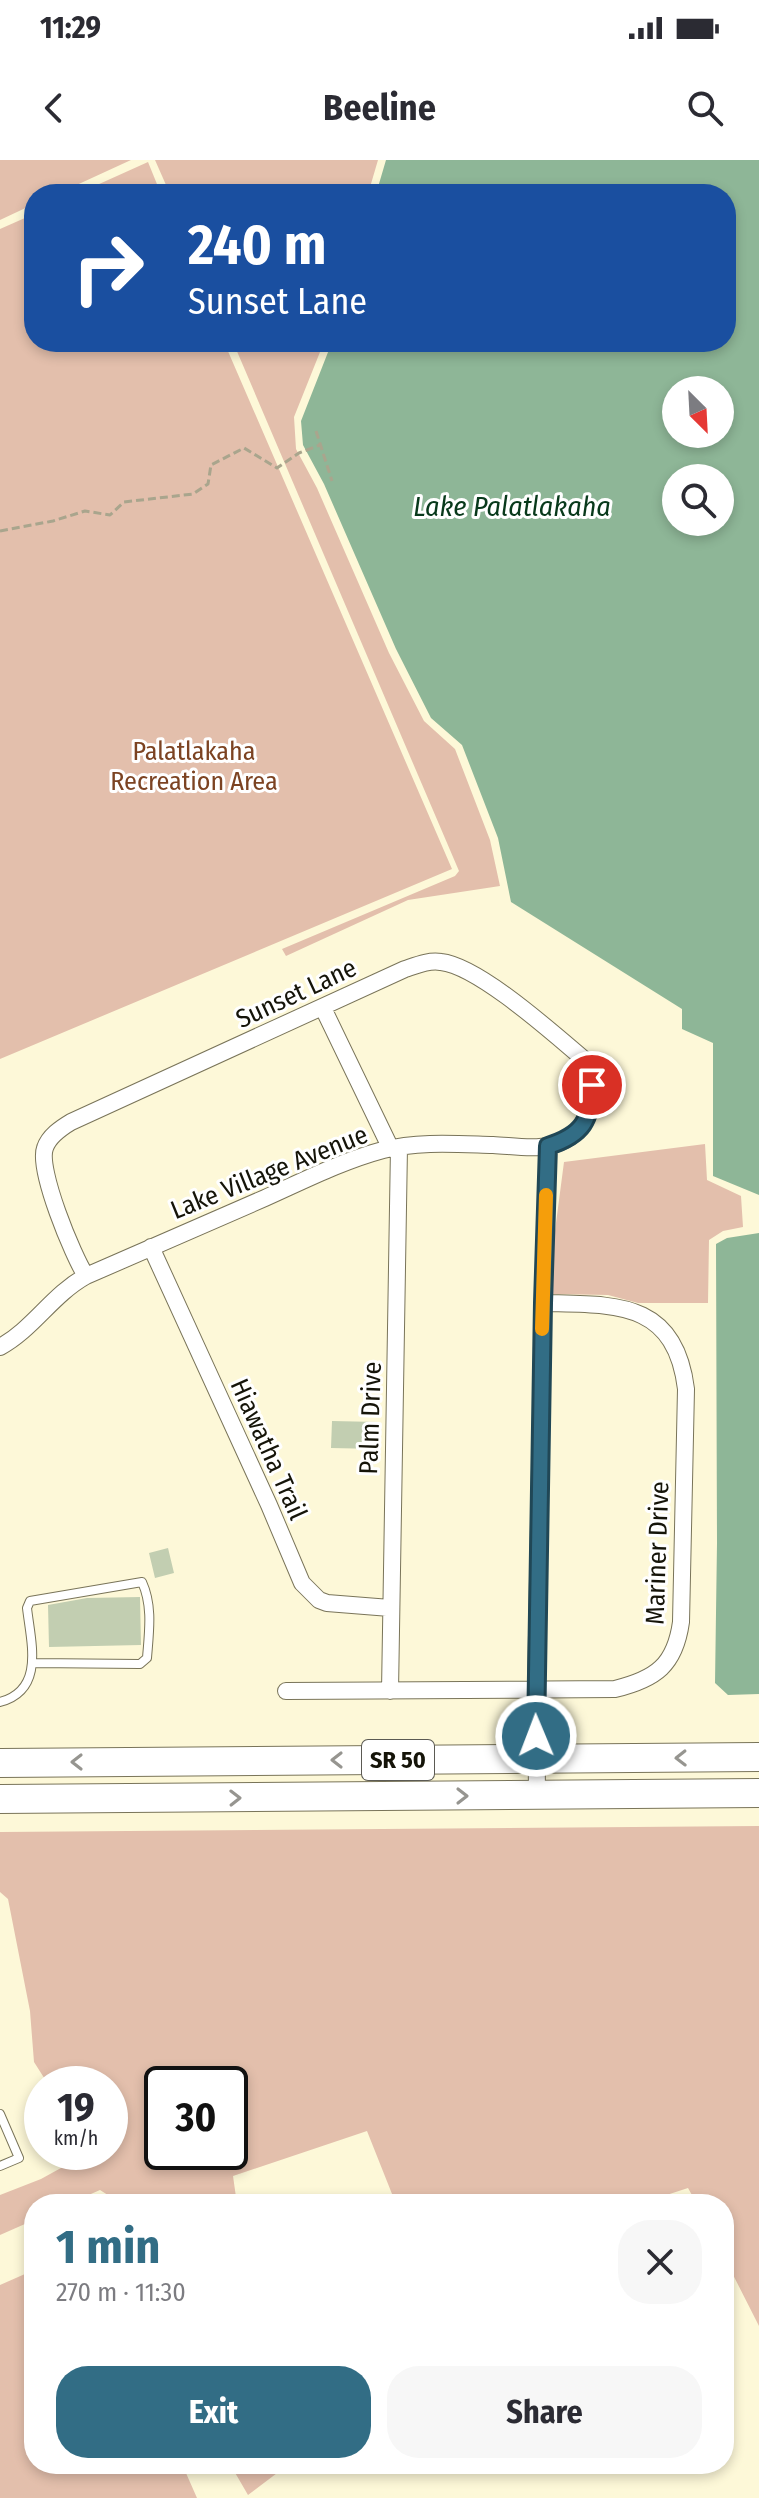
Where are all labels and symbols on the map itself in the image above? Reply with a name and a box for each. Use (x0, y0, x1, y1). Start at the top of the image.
north arrow (662, 376, 734, 448)
water label: Lake Palatlakaha (413, 490, 611, 523)
park label: Palatlakaha Recreation Area (110, 736, 278, 797)
street label: Sunset Lane (231, 952, 361, 1035)
pin (558, 1051, 626, 1119)
street label: Lake Village Avenue (166, 1119, 372, 1226)
street label: Palm Drive (353, 1361, 388, 1475)
street label: Hiawatha Trail (224, 1374, 313, 1525)
street label: Mariner Drive (640, 1481, 675, 1625)
position arrow (494, 1694, 578, 1778)
road number: SR 50 (362, 1740, 434, 1780)
one-way arrow (674, 1749, 687, 1767)
one-way arrow (330, 1751, 343, 1769)
one-way arrow (70, 1753, 83, 1771)
one-way arrow (456, 1787, 469, 1805)
one-way arrow (229, 1789, 242, 1806)
speed limit sign: 30 (144, 2066, 248, 2170)

